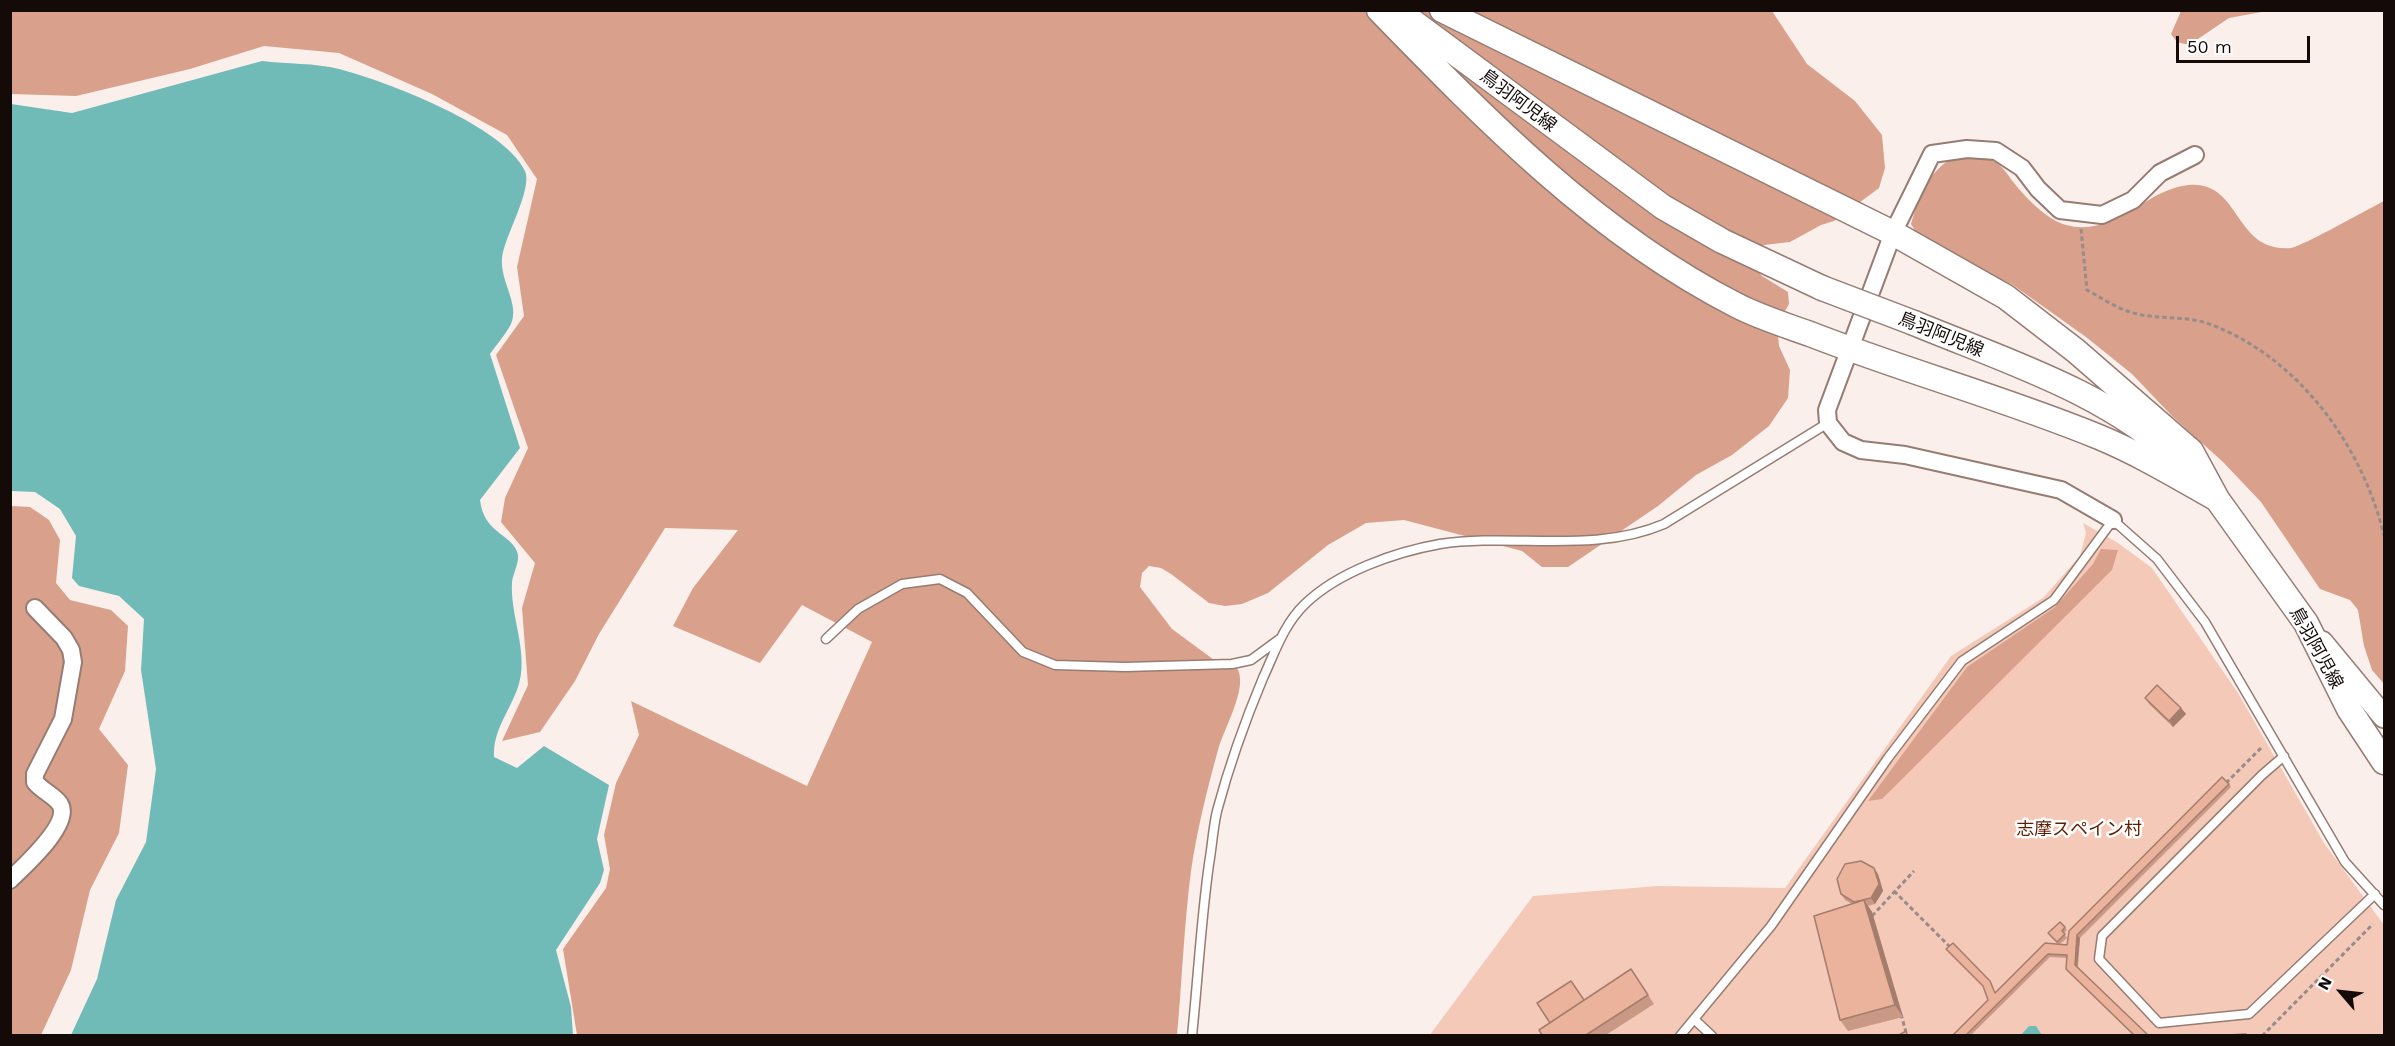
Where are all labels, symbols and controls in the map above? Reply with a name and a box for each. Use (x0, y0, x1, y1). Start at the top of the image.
scale bar (2179, 24, 2312, 62)
text: 50 m (2187, 36, 2232, 57)
street label: 鳥羽阿児線 (1476, 65, 1560, 137)
street label: 鳥羽阿児線 (1895, 308, 1987, 362)
street label: 鳥羽阿児線 (2285, 603, 2347, 693)
park label: 志摩スペイン村 (2016, 819, 2142, 841)
north arrow (2311, 962, 2371, 1022)
text: N (2313, 974, 2336, 993)

